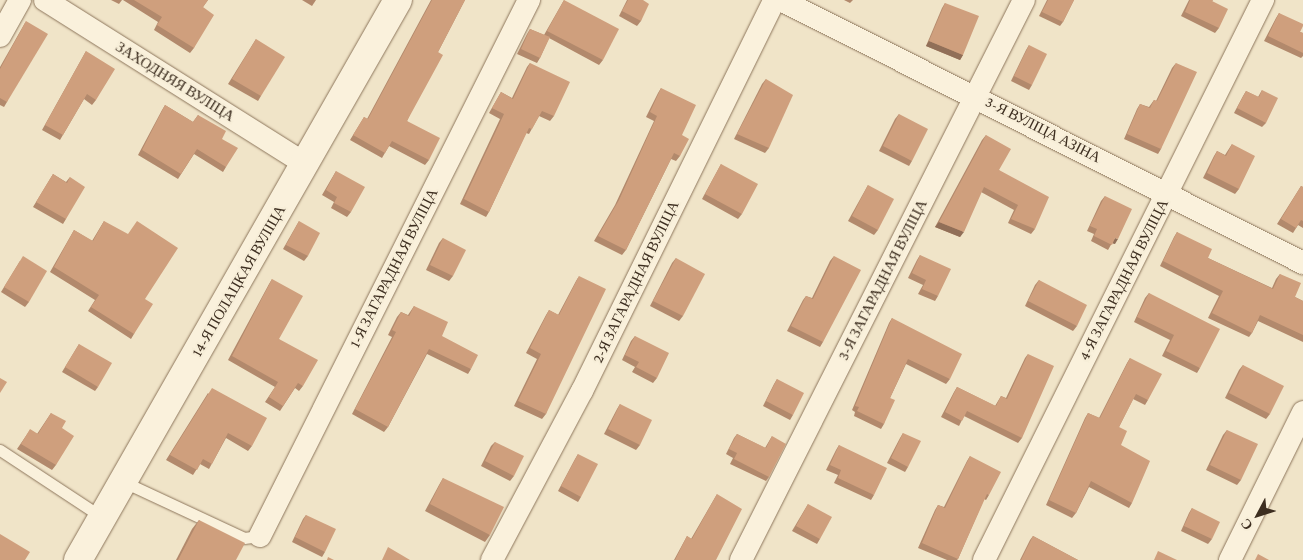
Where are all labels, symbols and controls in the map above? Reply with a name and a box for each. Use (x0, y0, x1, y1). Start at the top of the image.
street label: ЗАХОДНЯЯ ВУЛІЦА (112, 38, 238, 126)
street label: 3-Я ВУЛІЦА АЗІНА (982, 93, 1104, 167)
street label: 1-Я ЗАГАРАДНАЯ ВУЛІЦА (346, 186, 442, 350)
street label: 4-Я ЗАГАРАДНАЯ ВУЛІЦА (1075, 196, 1173, 364)
street label: 3-Я ЗАГАРАДНАЯ ВУЛІЦА (835, 197, 931, 363)
street label: 2-Я ЗАГАРАДНАЯ ВУЛІЦА (589, 198, 683, 366)
street label: 14-Я ПОЛАЦКАЯ ВУЛІЦА (188, 202, 290, 360)
north arrow (1233, 490, 1283, 540)
text: С (1237, 516, 1256, 534)

